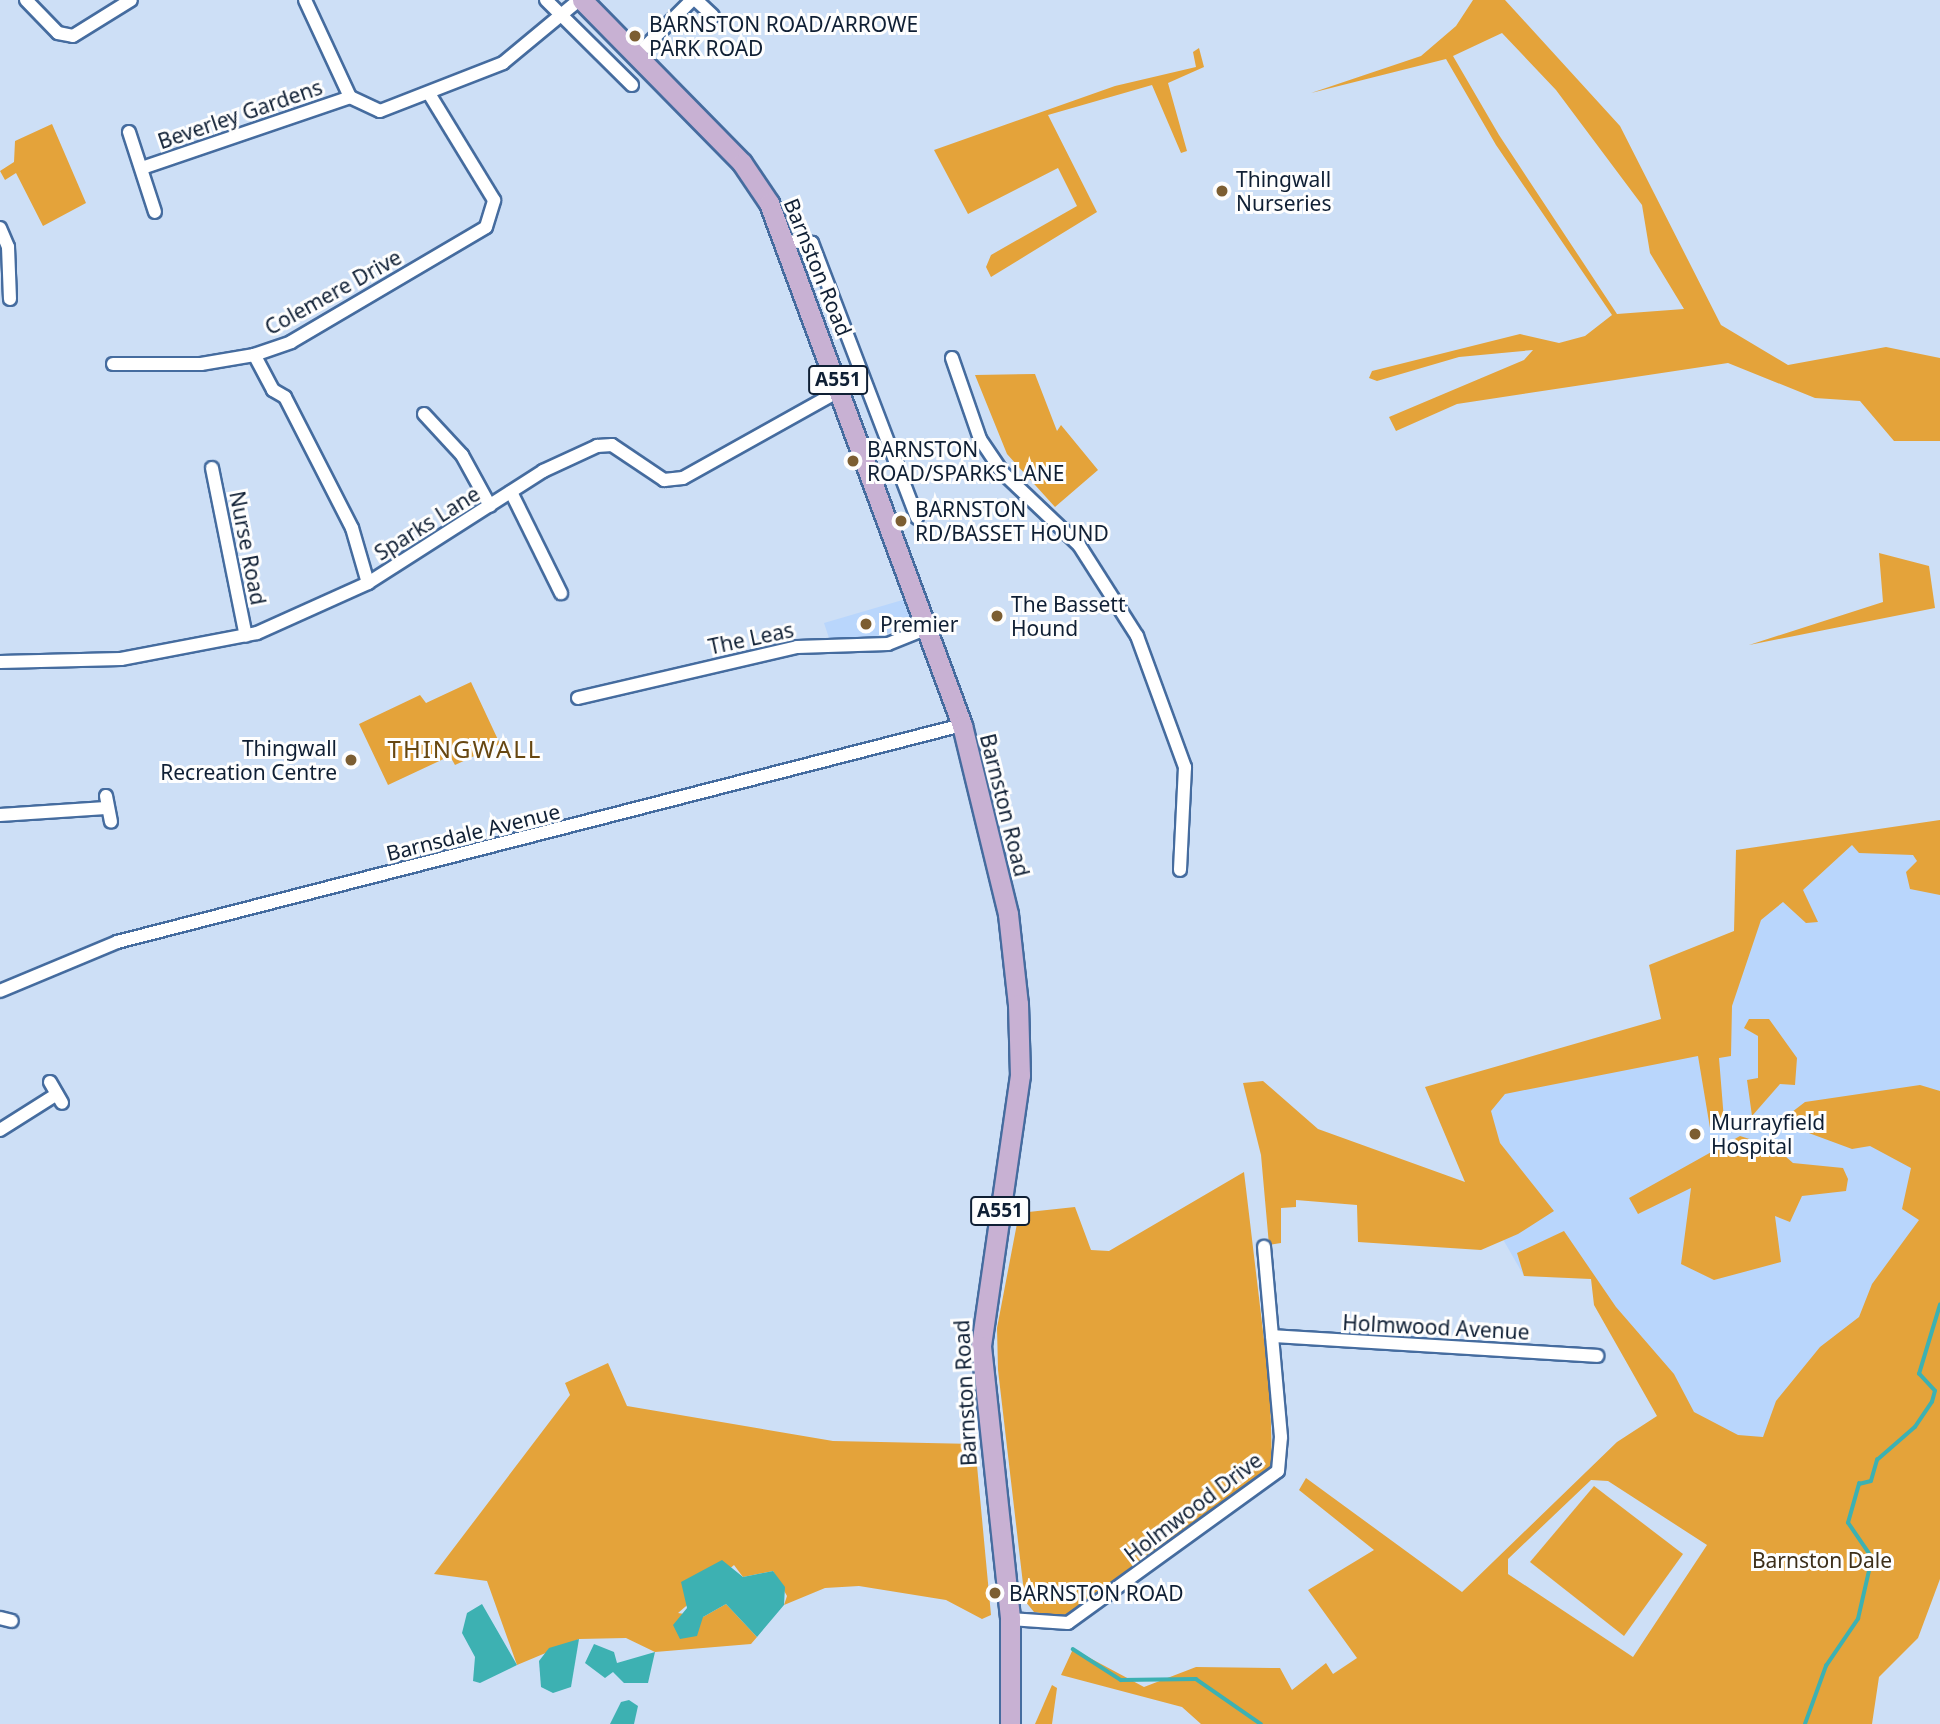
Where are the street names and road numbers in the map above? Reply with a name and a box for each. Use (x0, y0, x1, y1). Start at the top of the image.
street label: Beverley Gardens (154, 74, 326, 154)
street label: Barnston Road (779, 194, 857, 340)
street label: Colemere Drive (260, 244, 406, 340)
road number: A551 (806, 364, 870, 396)
street label: Sparks Lane (370, 481, 484, 565)
street label: Nurse Road (225, 489, 271, 607)
street label: The Leas (706, 617, 796, 659)
street label: Barnston Road (975, 731, 1035, 879)
street label: Barnsdale Avenue (383, 798, 563, 866)
road number: A551 (968, 1196, 1032, 1226)
street label: Holmwood Avenue (1342, 1310, 1530, 1344)
street label: Barnston Road (949, 1319, 981, 1467)
street label: Holmwood Drive (1119, 1447, 1267, 1567)

